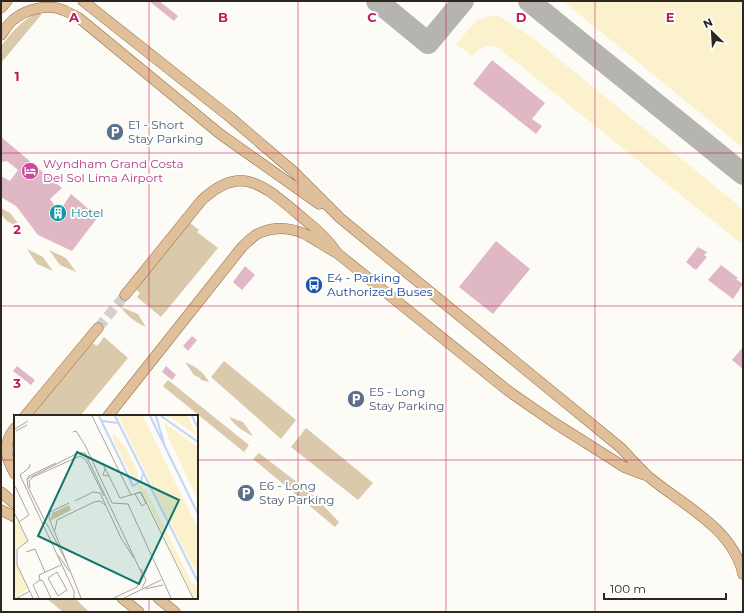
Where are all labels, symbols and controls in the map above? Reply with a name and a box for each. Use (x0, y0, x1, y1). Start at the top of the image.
text: A (68, 9, 80, 25)
text: B (218, 9, 228, 25)
text: C (367, 9, 377, 25)
text: D (516, 9, 527, 25)
text: E (666, 9, 675, 25)
north arrow (692, 12, 732, 52)
text: N (701, 15, 715, 31)
text: 1 (14, 68, 20, 84)
place label: E1 - Short Stay Parking (128, 117, 203, 146)
parking icon: E1 - Short Stay Parking (105, 122, 125, 142)
place label: Wyndham Grand Costa Del Sol Lima Airport (43, 156, 184, 185)
hotel icon: Wyndham Grand Costa Del Sol Lima Airport (20, 161, 40, 181)
building icon: Hotel (48, 203, 68, 223)
place label: Hotel (71, 205, 103, 220)
text: 2 (13, 221, 21, 237)
place label: E4 - Parking Authorized Buses (327, 270, 433, 299)
bus stop icon: E4 - Parking Authorized Buses (304, 275, 324, 295)
text: 3 (12, 375, 21, 391)
place label: E5 - Long Stay Parking (369, 384, 444, 413)
parking icon: E5 - Long Stay Parking (346, 389, 366, 409)
inset map (14, 415, 198, 599)
place label: E6 - Long Stay Parking (259, 478, 334, 507)
parking icon: E6 - Long Stay Parking (236, 483, 256, 503)
scale bar (604, 575, 726, 601)
text: 100 m (610, 581, 646, 596)

